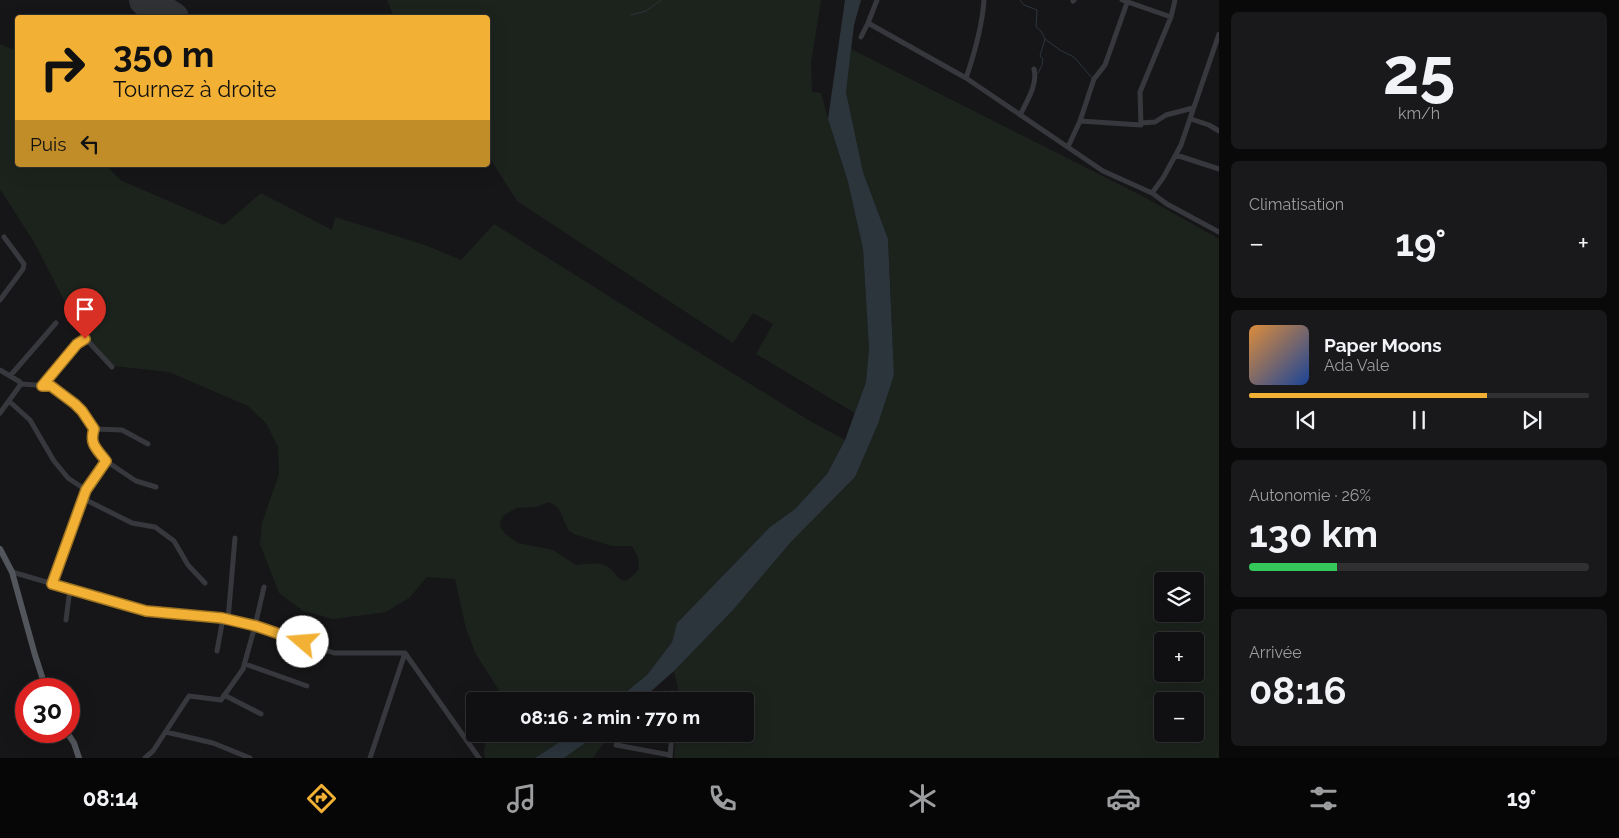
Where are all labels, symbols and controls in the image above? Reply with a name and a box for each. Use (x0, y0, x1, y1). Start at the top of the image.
text: 25 (1383, 33, 1455, 109)
text: 350 m (113, 34, 214, 75)
icon: right (30, 35, 95, 100)
text: Tournez à droite (113, 76, 277, 102)
text: km/h (1398, 104, 1440, 123)
icon: left (76, 130, 104, 158)
text: Puis (30, 133, 66, 155)
text: Climatisation (1249, 195, 1344, 214)
text: 19° (1395, 220, 1446, 265)
text: − (1249, 227, 1264, 260)
text: + (1577, 227, 1589, 260)
pin (64, 288, 106, 339)
icon: arrive (71, 295, 99, 323)
text: Paper Moons (1324, 334, 1442, 356)
text: Ada Vale (1324, 356, 1389, 375)
icon: previous (1292, 406, 1320, 434)
icon: pause (1405, 406, 1433, 434)
icon: next (1518, 406, 1546, 434)
text: Autonomie · 26% (1249, 486, 1371, 505)
text: 130 km (1249, 511, 1378, 556)
map controls (1154, 572, 1204, 742)
button: layers (1154, 572, 1204, 622)
position arrow (276, 615, 328, 667)
button: + (1154, 632, 1204, 682)
text: Arrivée (1249, 643, 1302, 662)
text: 08:16 (1249, 668, 1347, 713)
speed limit sign: 30 (15, 678, 80, 743)
button: − (1154, 692, 1204, 742)
text: 08:16 · 2 min · 770 m (520, 706, 700, 728)
icon: directions (304, 781, 339, 816)
icon: music (504, 781, 539, 816)
icon: phone (705, 781, 740, 816)
icon: climate (905, 781, 940, 816)
icon: car (1106, 781, 1141, 816)
icon: filters (1306, 781, 1341, 816)
text: 08:14 (83, 785, 138, 811)
text: 19° (1507, 785, 1536, 811)

